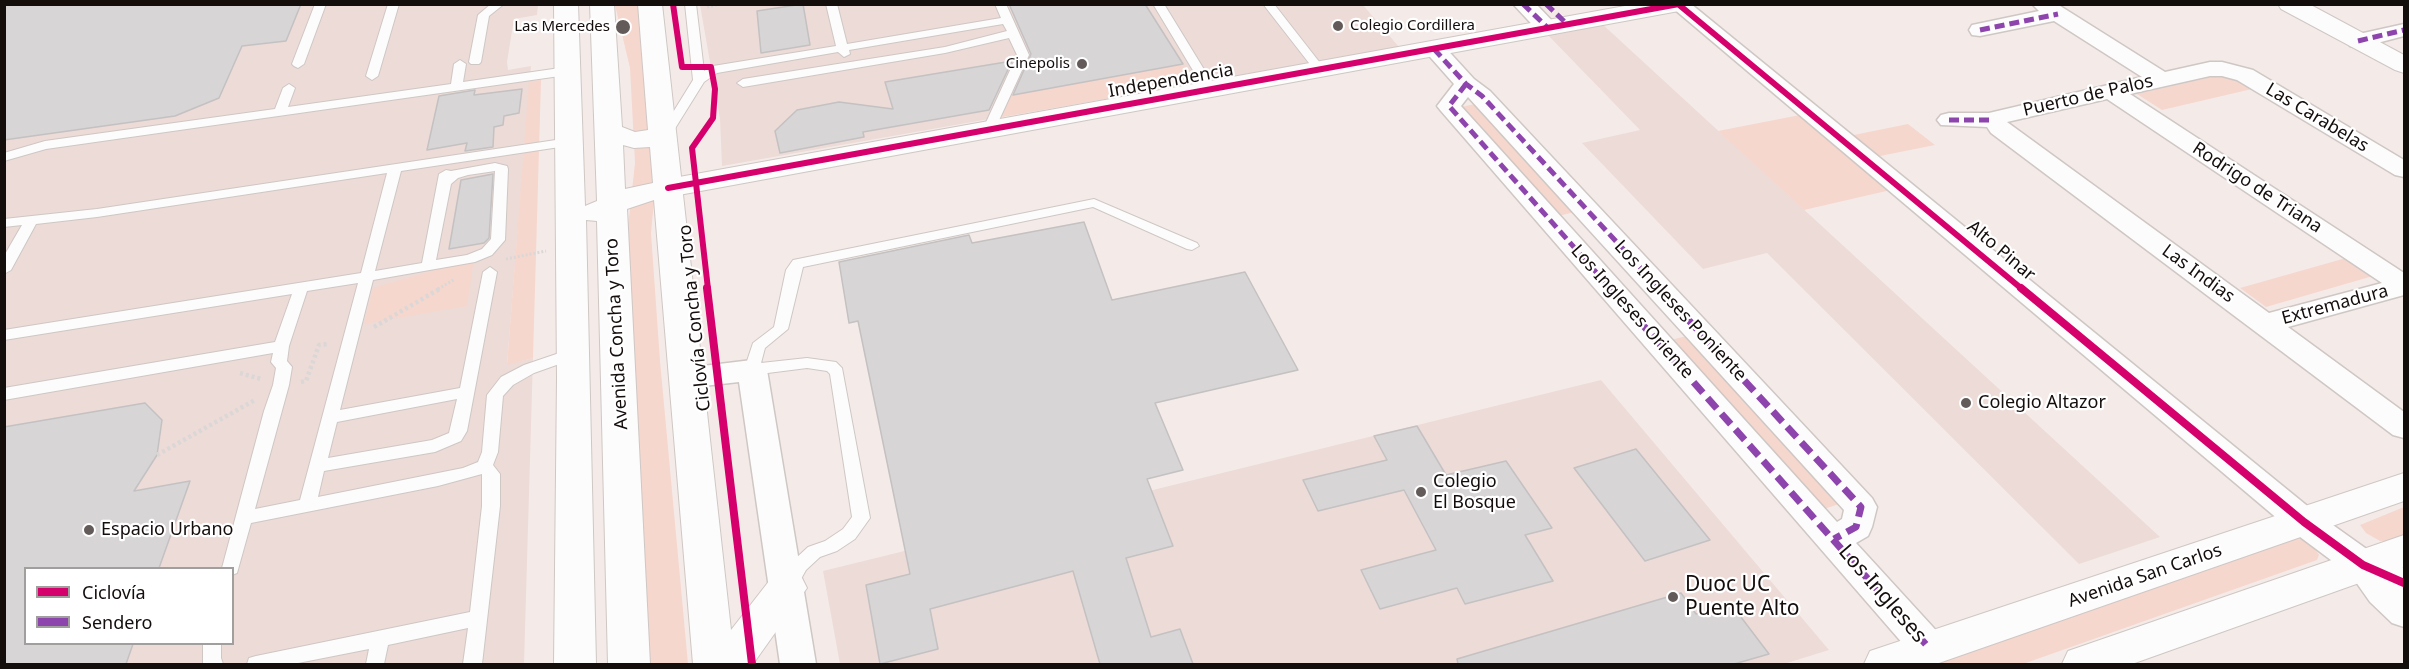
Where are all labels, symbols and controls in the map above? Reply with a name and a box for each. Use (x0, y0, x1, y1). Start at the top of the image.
place label: Colegio Cordillera (1350, 17, 1475, 35)
place label: Las Mercedes (514, 18, 610, 36)
marker: Las Mercedes (614, 18, 632, 36)
marker: Colegio Cordillera (1331, 19, 1345, 33)
place label: Cinepolis (1006, 55, 1070, 73)
marker: Cinepolis (1075, 57, 1089, 71)
street label: Independencia (1107, 59, 1235, 103)
street label: Puerto de Palos (2021, 71, 2155, 121)
street label: Las Carabelas (2262, 79, 2372, 157)
street label: Rodrigo de Triana (2188, 138, 2326, 238)
street label: Alto Pinar (1962, 216, 2040, 286)
street label: Ciclovía Concha y Toro (674, 223, 716, 413)
street label: Los Ingleses Poniente (1609, 236, 1751, 386)
street label: Avenida Concha y Toro (601, 238, 633, 430)
street label: Las Indias (2157, 240, 2239, 308)
street label: Los Ingleses Oriente (1566, 241, 1698, 383)
street label: Extremadura (2279, 280, 2391, 330)
place label: Colegio Altazor (1978, 392, 2106, 414)
marker: Colegio Altazor (1959, 396, 1973, 410)
place label: Colegio El Bosque (1433, 471, 1516, 514)
marker: Colegio El Bosque (1414, 485, 1428, 499)
place label: Espacio Urbano (101, 519, 233, 541)
marker: Espacio Urbano (82, 523, 96, 537)
street label: Los Ingleses (1833, 540, 1931, 648)
street label: Avenida San Carlos (2065, 540, 2225, 612)
legend (24, 567, 234, 645)
place label: Duoc UC Puente Alto (1685, 572, 1800, 622)
text: Ciclovía (82, 580, 146, 604)
marker: Duoc UC Puente Alto (1666, 590, 1680, 604)
text: Sendero (82, 610, 152, 634)

